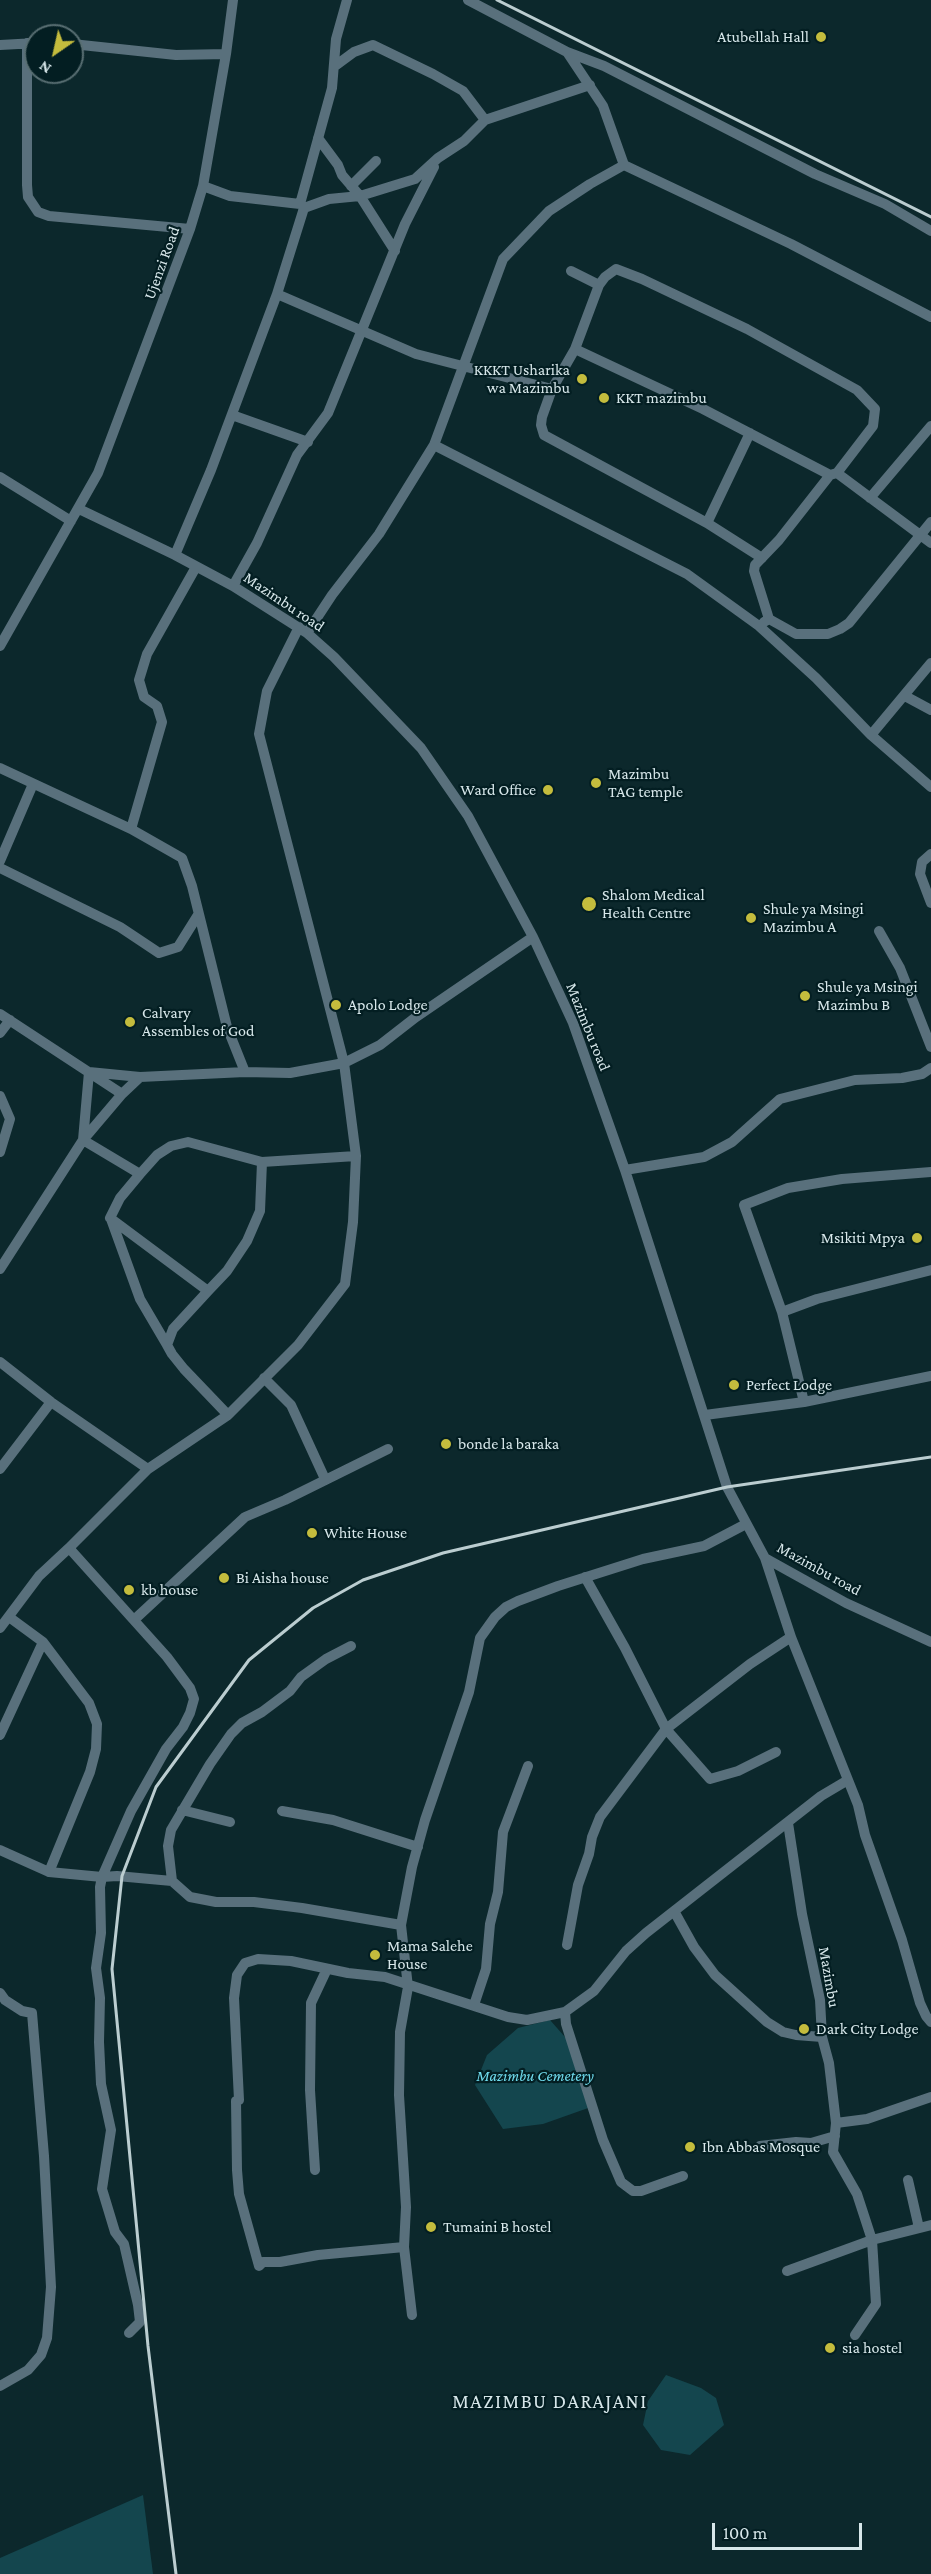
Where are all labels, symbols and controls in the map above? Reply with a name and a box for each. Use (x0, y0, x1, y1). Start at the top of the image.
north arrow (24, 24, 84, 84)
place label: Atubellah Hall (717, 27, 809, 47)
marker: Atubellah Hall (814, 30, 828, 44)
text: N (35, 58, 54, 78)
street label: Ujenzi Road (140, 224, 184, 302)
place label: KKKT Usharika wa Mazimbu (474, 360, 570, 398)
marker: KKKT Usharika wa Mazimbu (575, 372, 589, 386)
place label: KKT mazimbu (616, 388, 707, 408)
marker: KKT mazimbu (597, 391, 611, 405)
street label: Mazimbu road (240, 568, 328, 636)
place label: Mazimbu TAG temple (608, 764, 683, 802)
marker: Mazimbu TAG temple (589, 776, 603, 790)
place label: Ward Office (460, 780, 536, 800)
marker: Ward Office (541, 783, 555, 797)
place label: Shalom Medical Health Centre (602, 885, 705, 923)
marker: Shalom Medical Health Centre (580, 895, 598, 913)
place label: Shule ya Msingi Mazimbu A (763, 899, 864, 937)
marker: Shule ya Msingi Mazimbu A (744, 911, 758, 925)
place label: Shule ya Msingi Mazimbu B (817, 977, 918, 1015)
street label: Mazimbu road (562, 980, 614, 1074)
marker: Shule ya Msingi Mazimbu B (798, 989, 812, 1003)
place label: Apolo Lodge (348, 995, 428, 1015)
marker: Apolo Lodge (329, 998, 343, 1012)
place label: Calvary Assembles of God (142, 1003, 254, 1041)
marker: Calvary Assembles of God (123, 1015, 137, 1029)
place label: Msikiti Mpya (821, 1228, 905, 1248)
marker: Msikiti Mpya (910, 1231, 924, 1245)
place label: Perfect Lodge (746, 1375, 832, 1395)
marker: Perfect Lodge (727, 1378, 741, 1392)
place label: bonde la baraka (458, 1434, 559, 1454)
marker: bonde la baraka (439, 1437, 453, 1451)
place label: White House (324, 1523, 407, 1543)
marker: White House (305, 1526, 319, 1540)
street label: Mazimbu road (774, 1538, 864, 1600)
place label: Bi Aisha house (236, 1568, 329, 1588)
marker: Bi Aisha house (217, 1571, 231, 1585)
place label: kb house (141, 1580, 198, 1600)
marker: kb house (122, 1583, 136, 1597)
place label: Mama Salehe House (387, 1936, 473, 1974)
street label: Mazimbu (814, 1945, 844, 2009)
marker: Mama Salehe House (368, 1948, 382, 1962)
place label: Dark City Lodge (816, 2019, 918, 2039)
marker: Dark City Lodge (797, 2022, 811, 2036)
park label: Mazimbu Cemetery (476, 2066, 594, 2086)
place label: Ibn Abbas Mosque (702, 2137, 820, 2157)
marker: Ibn Abbas Mosque (683, 2140, 697, 2154)
place label: Tumaini B hostel (443, 2217, 551, 2237)
marker: Tumaini B hostel (424, 2220, 438, 2234)
place label: sia hostel (842, 2338, 902, 2358)
marker: sia hostel (823, 2341, 837, 2355)
district label: MAZIMBU DARAJANI (452, 2390, 648, 2414)
scale bar (715, 2511, 865, 2549)
text: 100 m (723, 2523, 767, 2543)

